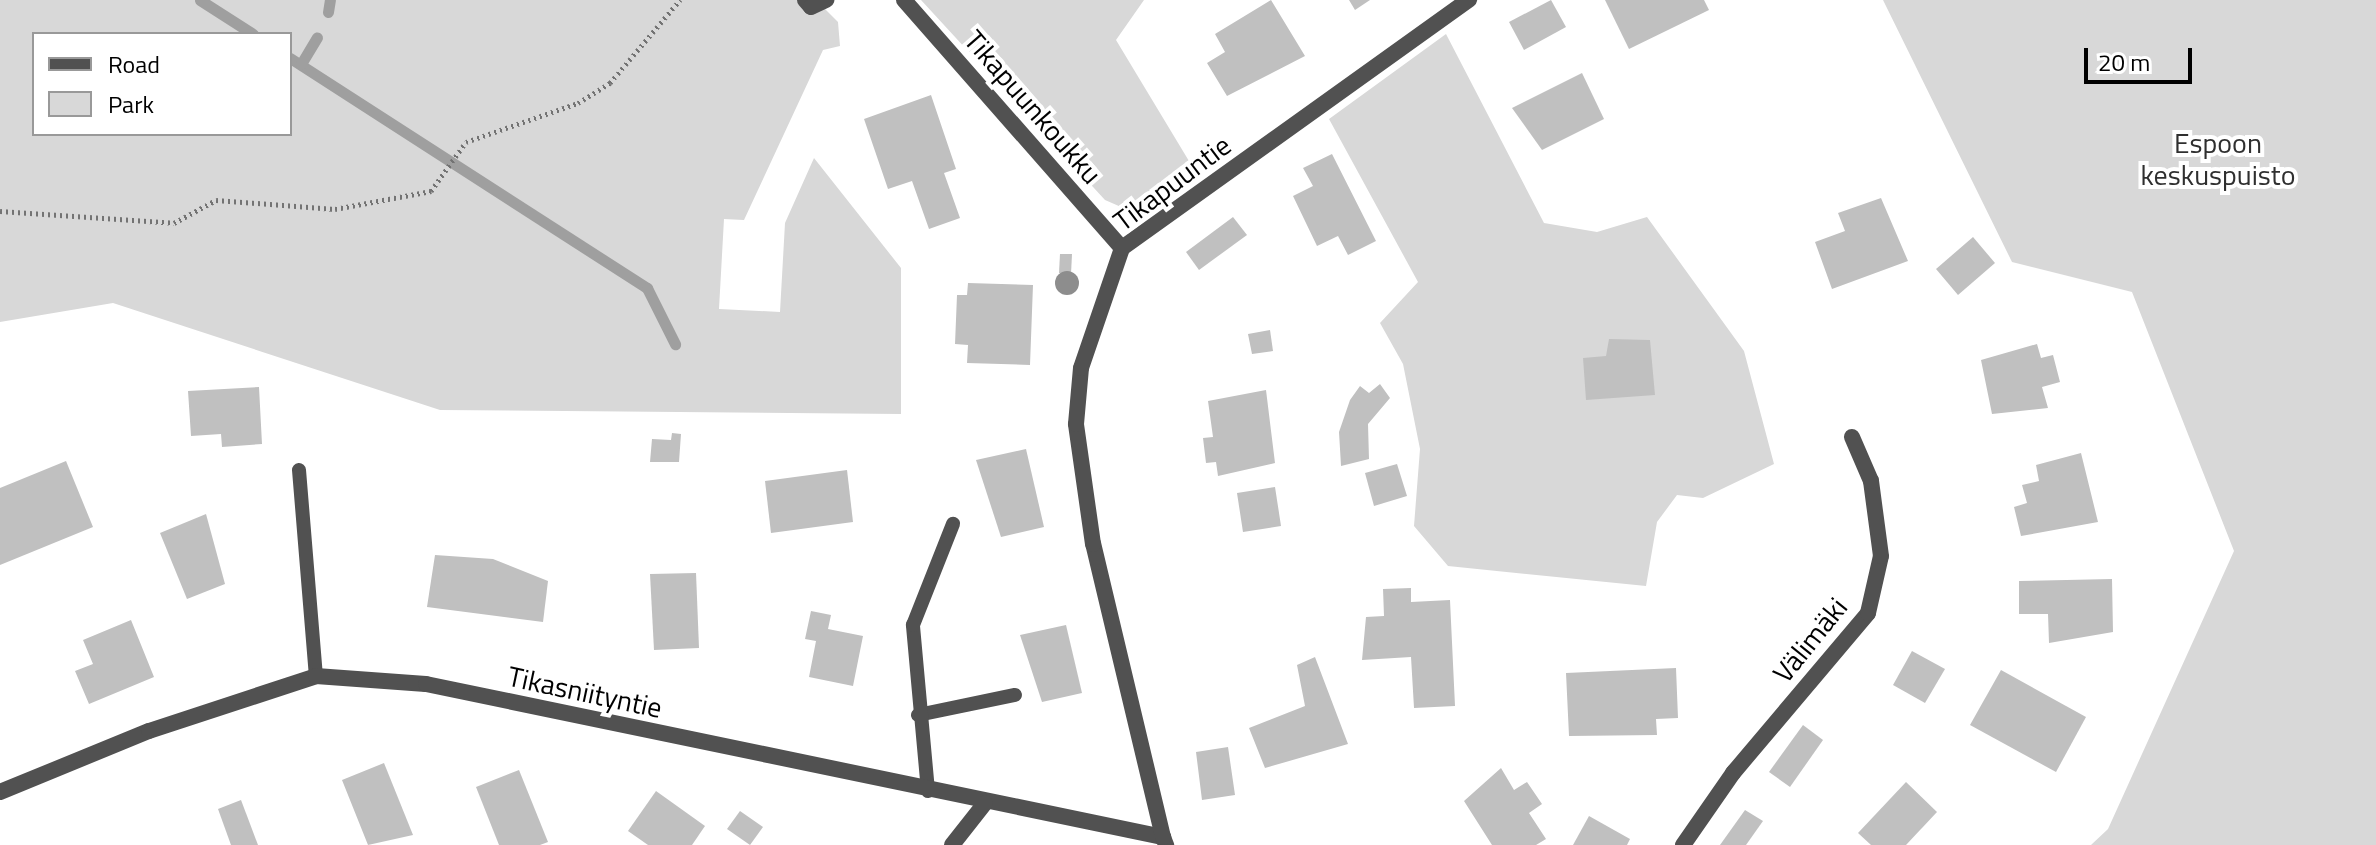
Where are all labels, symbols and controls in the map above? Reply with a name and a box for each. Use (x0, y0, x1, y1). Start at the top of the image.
street label: Tikapuunkoukku (957, 23, 1109, 191)
legend (32, 32, 292, 136)
scale bar (2088, 32, 2196, 82)
text: 20 m (2098, 44, 2150, 80)
text: Road (108, 46, 160, 82)
text: Park (108, 86, 154, 122)
park label: Espoon keskuspuisto (2141, 126, 2295, 192)
street label: Tikapuuntie (1107, 128, 1237, 238)
street label: Välimäki (1766, 591, 1854, 689)
street label: Tikasniityntie (505, 659, 665, 725)

